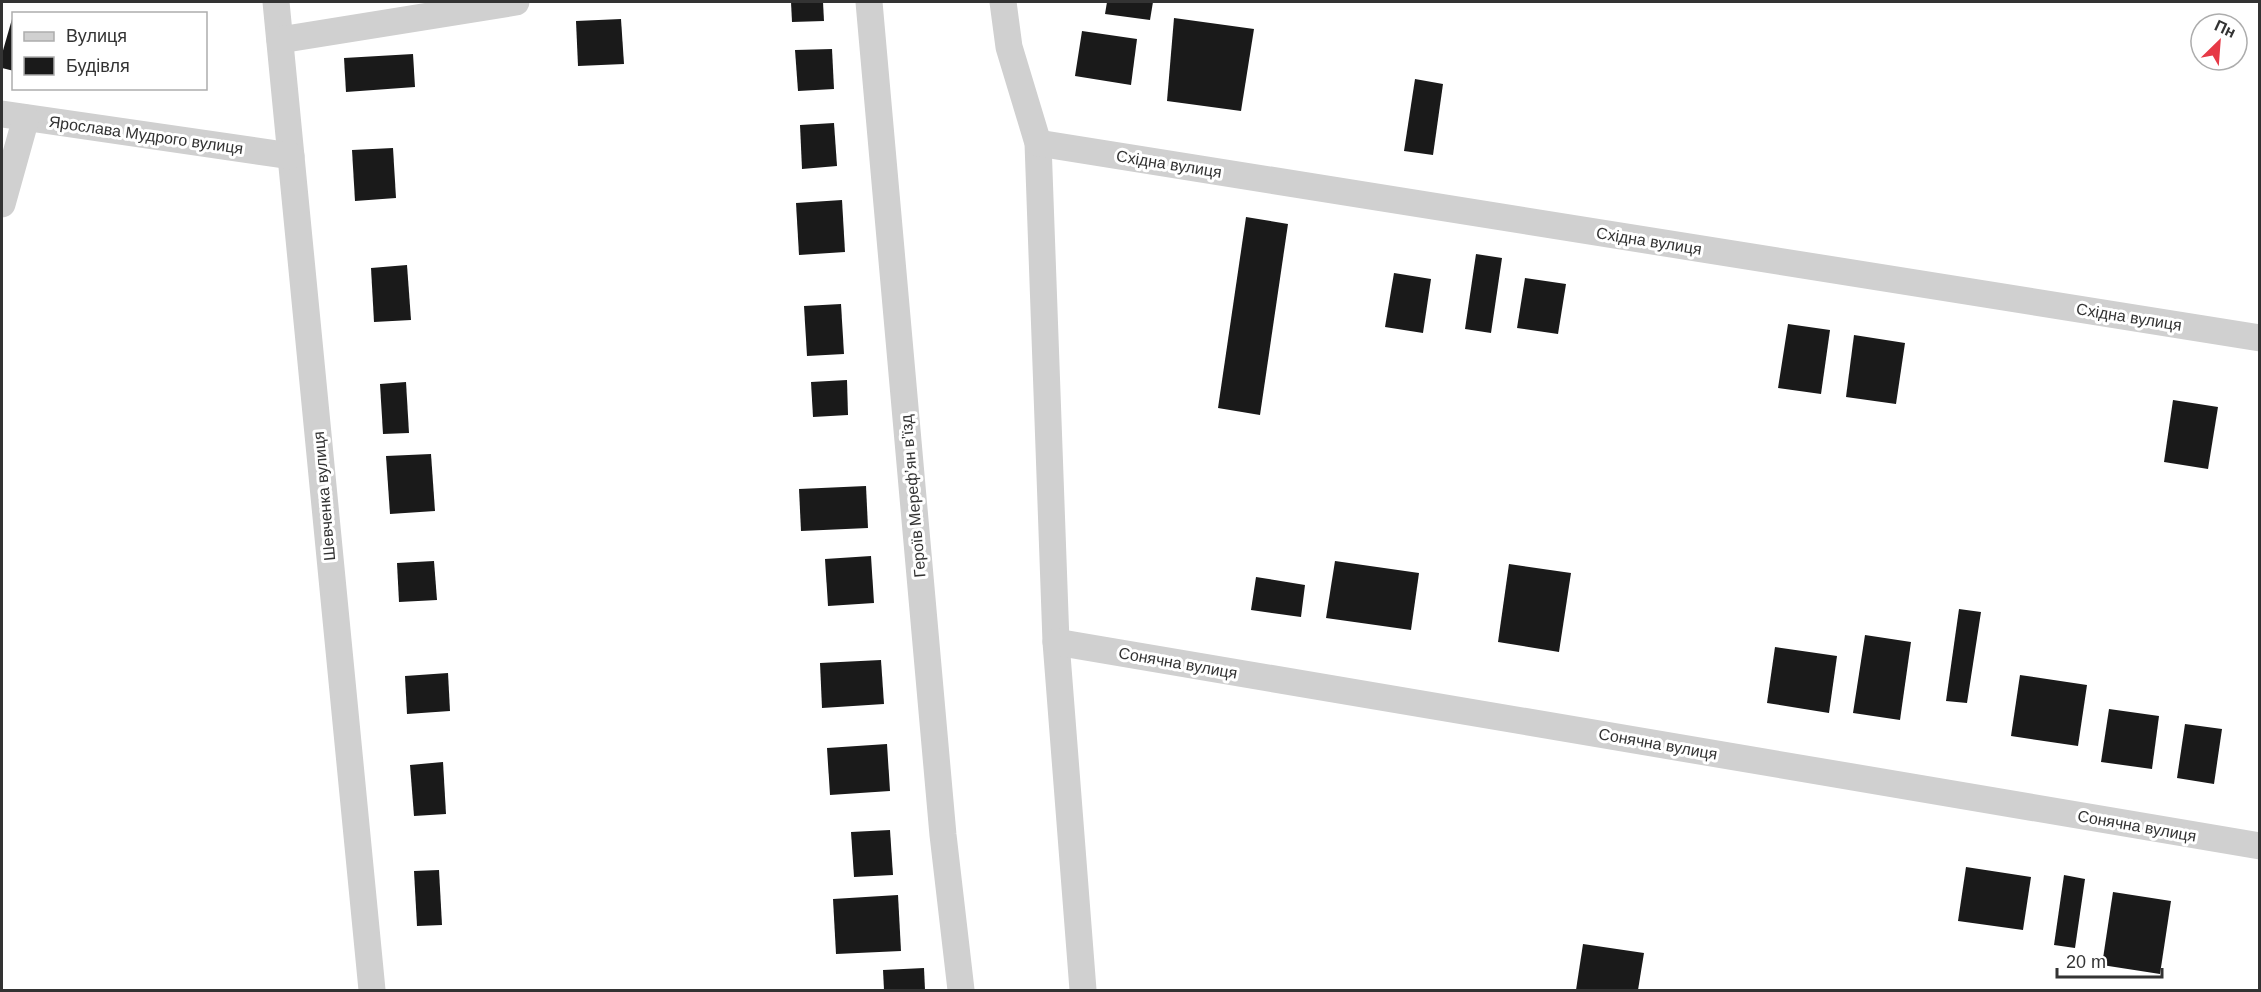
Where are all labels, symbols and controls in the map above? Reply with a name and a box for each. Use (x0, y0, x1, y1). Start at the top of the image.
legend (12, 12, 207, 90)
north arrow (2189, 12, 2249, 72)
text: Пн (2212, 17, 2238, 41)
text: Вулиця (66, 26, 127, 46)
text: Будівля (66, 56, 130, 76)
street label: Ярослава Мудрого вулиця (48, 113, 244, 157)
street label: Східна вулиця (1115, 147, 1223, 181)
street label: Східна вулиця (1595, 224, 1703, 258)
street label: Східна вулиця (2075, 300, 2183, 334)
street label: Героїв Мерефʼян вʼїзд (897, 413, 929, 578)
street label: Шевченка вулиця (310, 430, 338, 562)
street label: Сонячна вулиця (1117, 644, 1239, 682)
street label: Сонячна вулиця (1597, 725, 1719, 763)
street label: Сонячна вулиця (2076, 807, 2198, 845)
scale bar (2057, 941, 2162, 979)
text: 20 m (2066, 952, 2106, 972)

